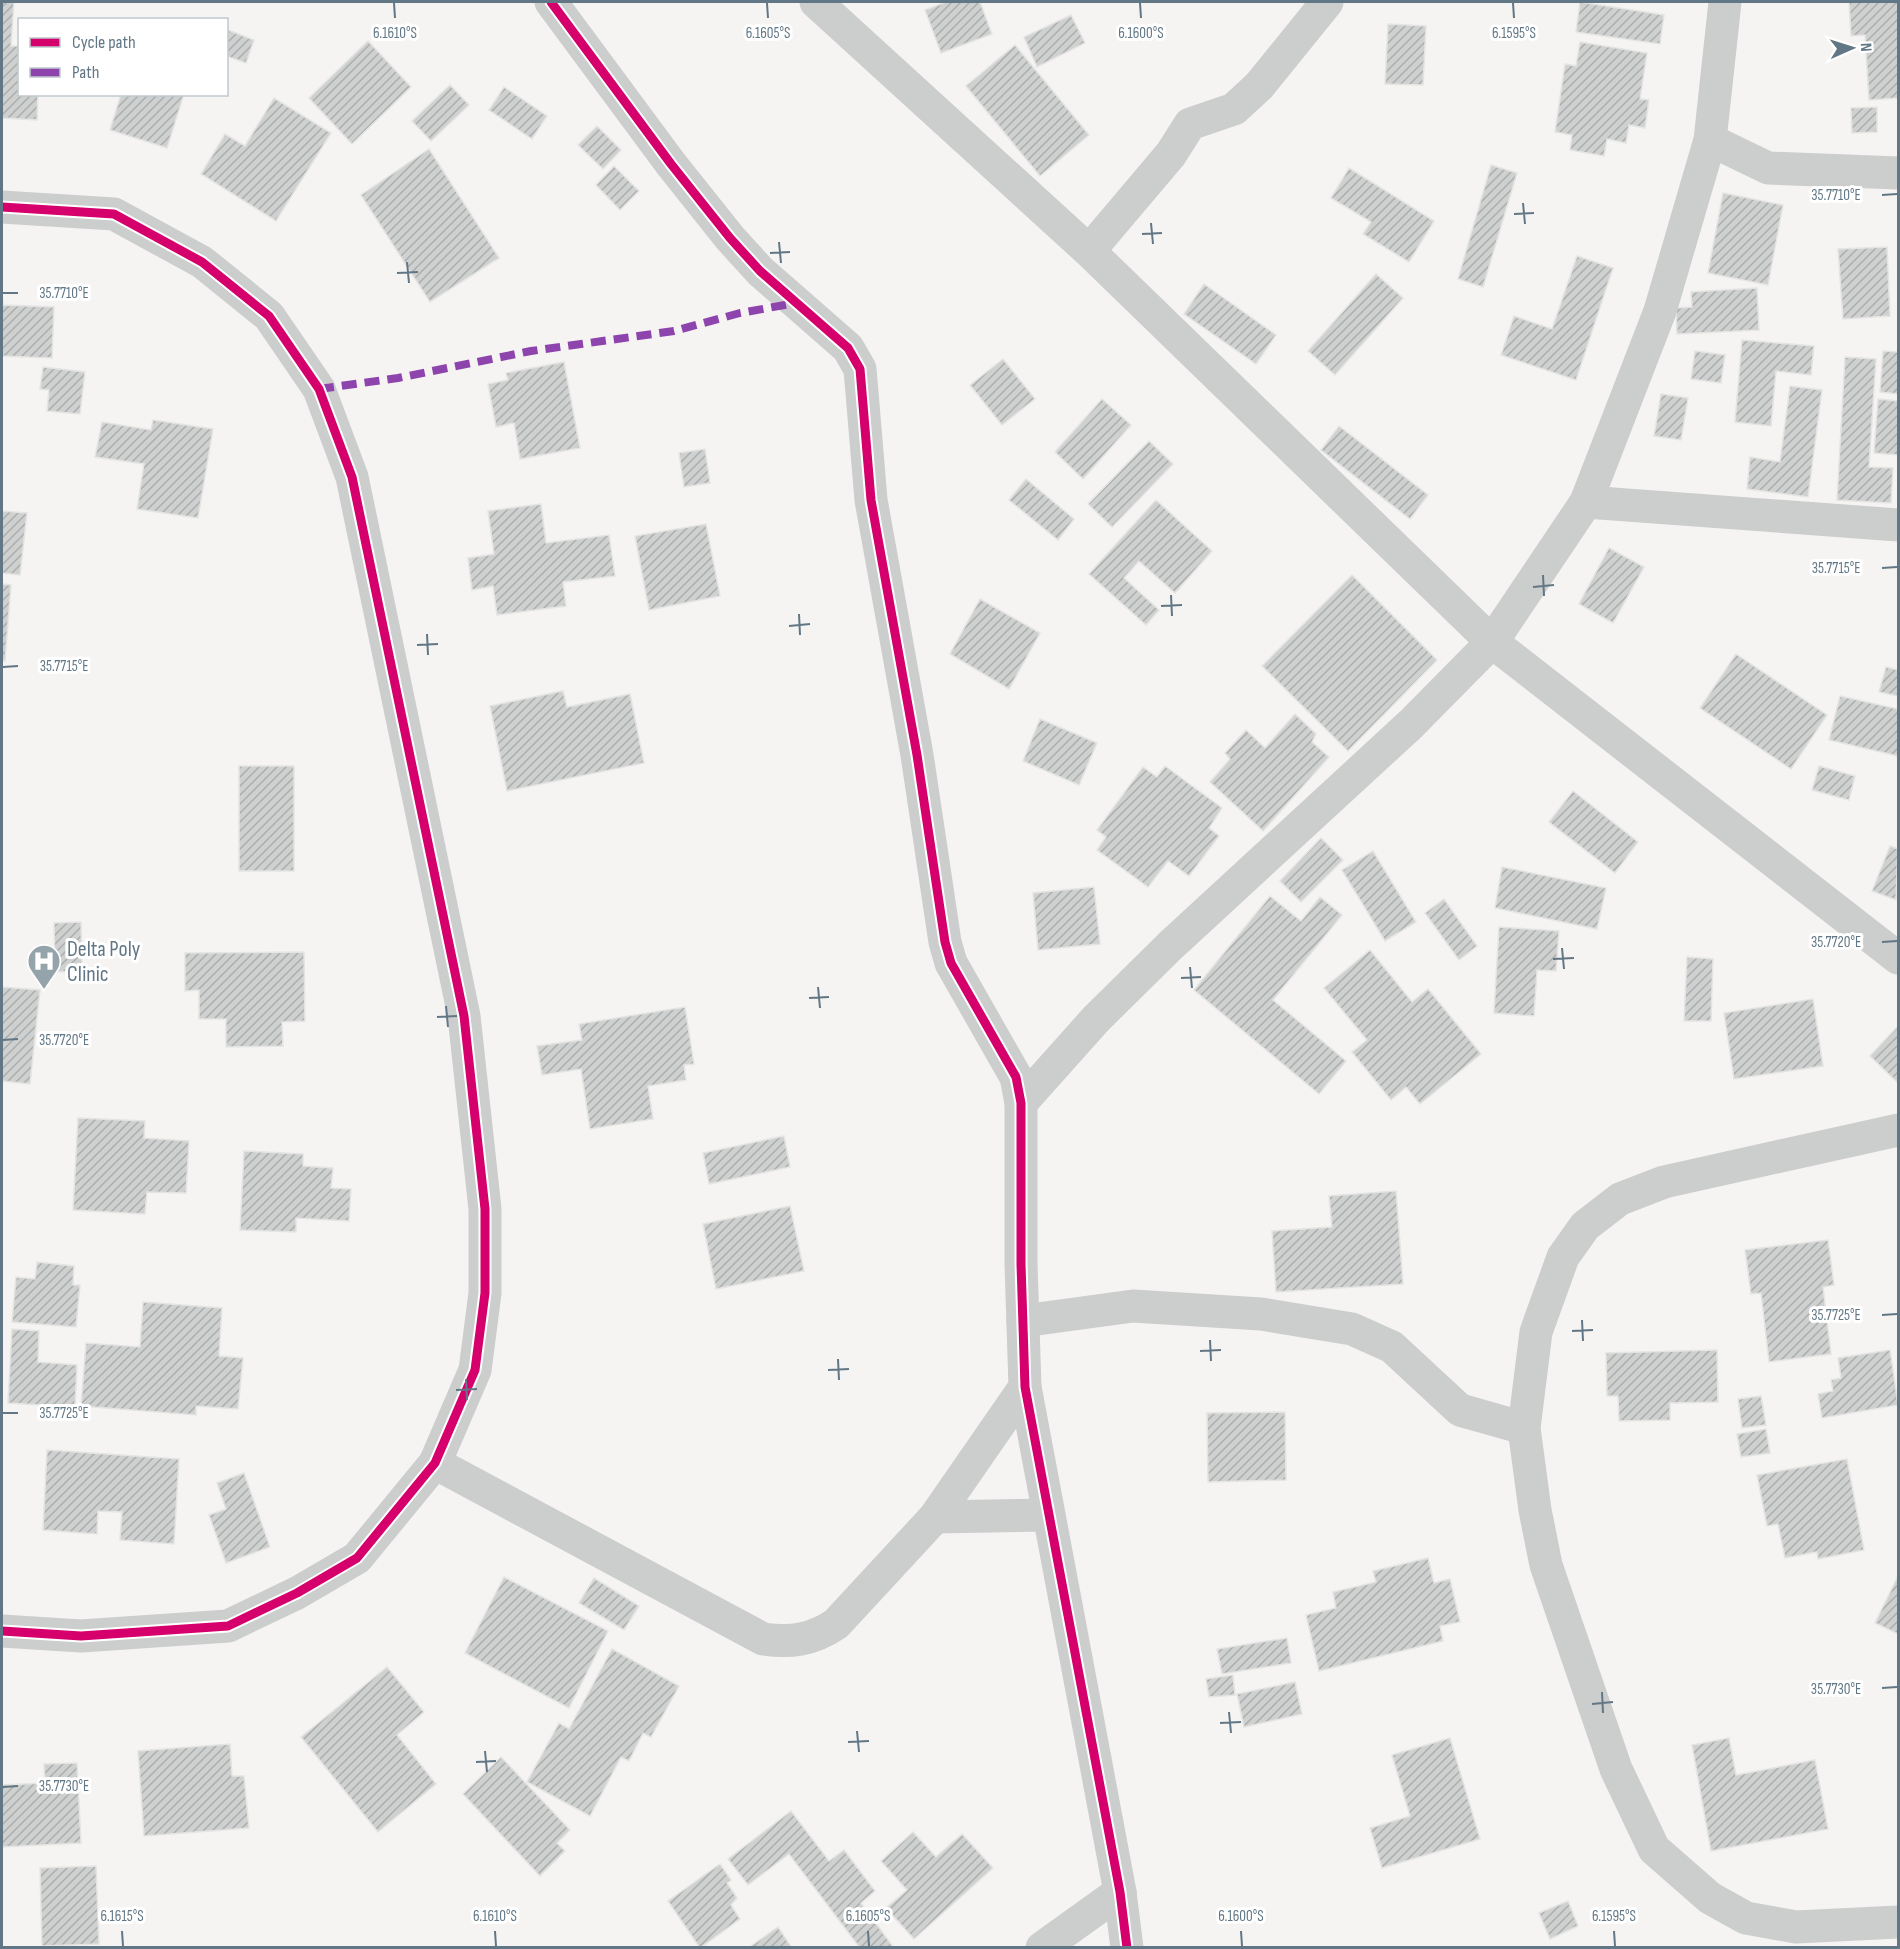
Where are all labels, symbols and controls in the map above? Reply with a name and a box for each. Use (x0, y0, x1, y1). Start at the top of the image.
legend (18, 18, 228, 96)
north arrow (1822, 18, 1882, 78)
text: 6.1610°S (373, 24, 417, 43)
text: 6.1605°S (746, 24, 790, 43)
text: 6.1600°S (1118, 24, 1164, 43)
text: 6.1595°S (1492, 24, 1536, 43)
text: Cycle path (72, 32, 136, 53)
text: N (1856, 43, 1875, 52)
text: Path (72, 62, 100, 83)
text: 35.7710°E (1811, 186, 1861, 205)
text: 35.7710°E (39, 284, 89, 303)
text: 35.7715°E (1812, 559, 1860, 578)
text: 35.7715°E (40, 657, 88, 676)
text: 35.7720°E (1811, 933, 1861, 952)
place label: Delta Poly Clinic (67, 936, 141, 988)
hospital icon: Delta Poly Clinic (26, 943, 62, 990)
text: 35.7720°E (39, 1031, 89, 1050)
text: 35.7725°E (1811, 1306, 1861, 1325)
text: 35.7725°E (39, 1404, 89, 1423)
text: 35.7730°E (1811, 1680, 1861, 1699)
text: 35.7730°E (39, 1777, 89, 1796)
text: 6.1615°S (100, 1907, 144, 1926)
text: 6.1610°S (473, 1907, 517, 1926)
text: 6.1605°S (846, 1907, 890, 1926)
text: 6.1600°S (1218, 1907, 1264, 1926)
text: 6.1595°S (1592, 1907, 1636, 1926)

